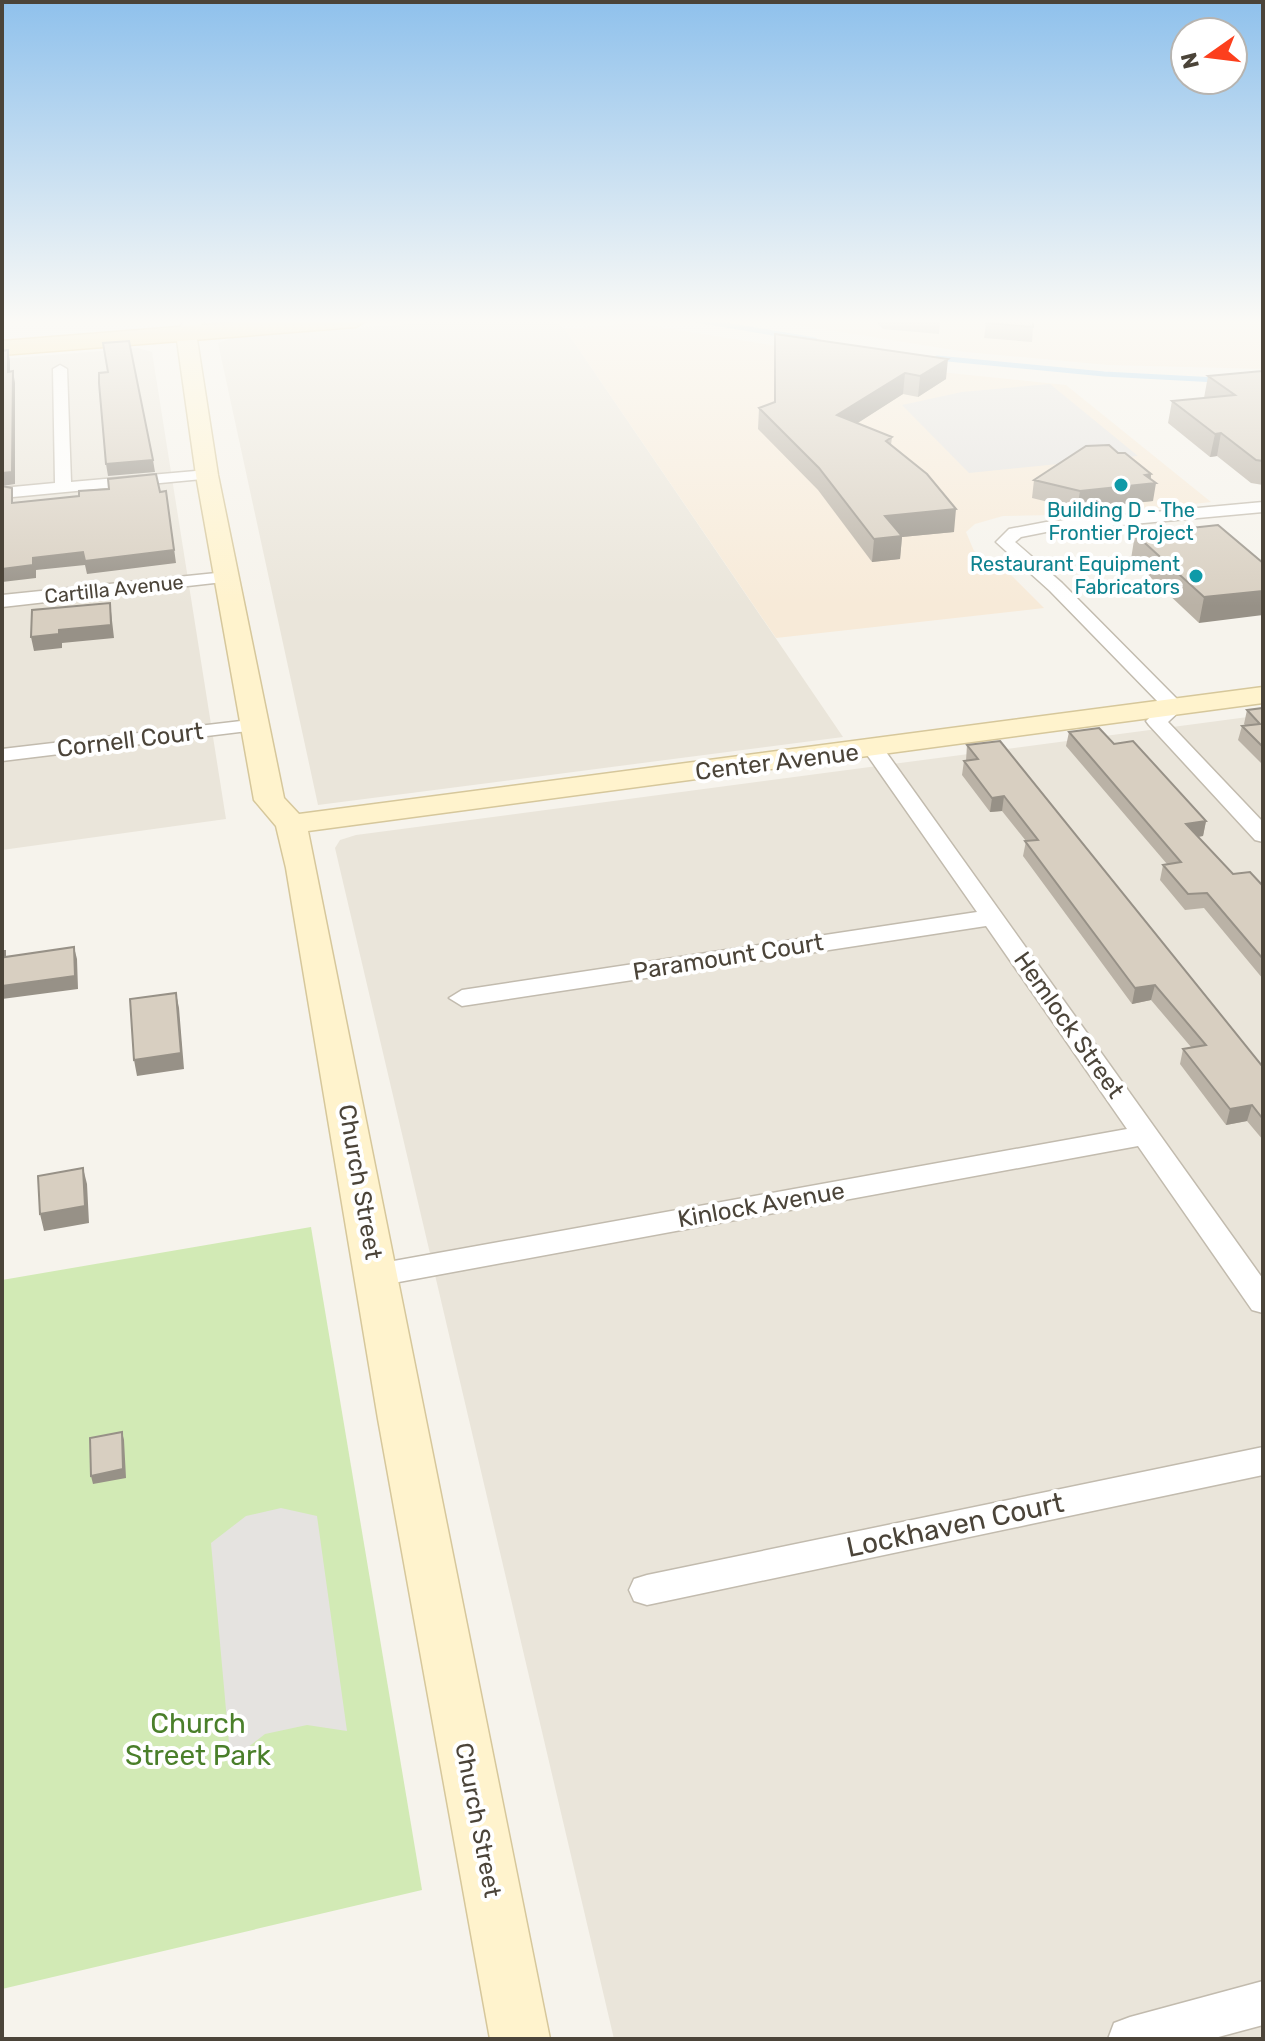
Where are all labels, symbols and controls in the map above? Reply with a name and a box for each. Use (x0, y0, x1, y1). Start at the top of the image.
north arrow (1169, 16, 1249, 96)
text: N (1175, 50, 1205, 72)
marker: Building D - The Frontier Project (1112, 476, 1130, 494)
place label: Building D - The Frontier Project (1047, 498, 1195, 545)
place label: Restaurant Equipment Fabricators (970, 552, 1180, 599)
marker: Restaurant Equipment Fabricators (1187, 567, 1205, 585)
street label: Cartilla Avenue (43, 570, 185, 608)
street label: Cornell Court (55, 717, 205, 763)
street label: Center Avenue (694, 738, 860, 786)
street label: Paramount Court (631, 928, 825, 986)
street label: Hemlock Street (1008, 946, 1130, 1104)
street label: Church Street (333, 1102, 387, 1262)
street label: Kinlock Avenue (675, 1177, 847, 1233)
street label: Lockhaven Court (843, 1486, 1067, 1564)
park label: Church Street Park (125, 1707, 272, 1772)
street label: Church Street (449, 1740, 507, 1900)

